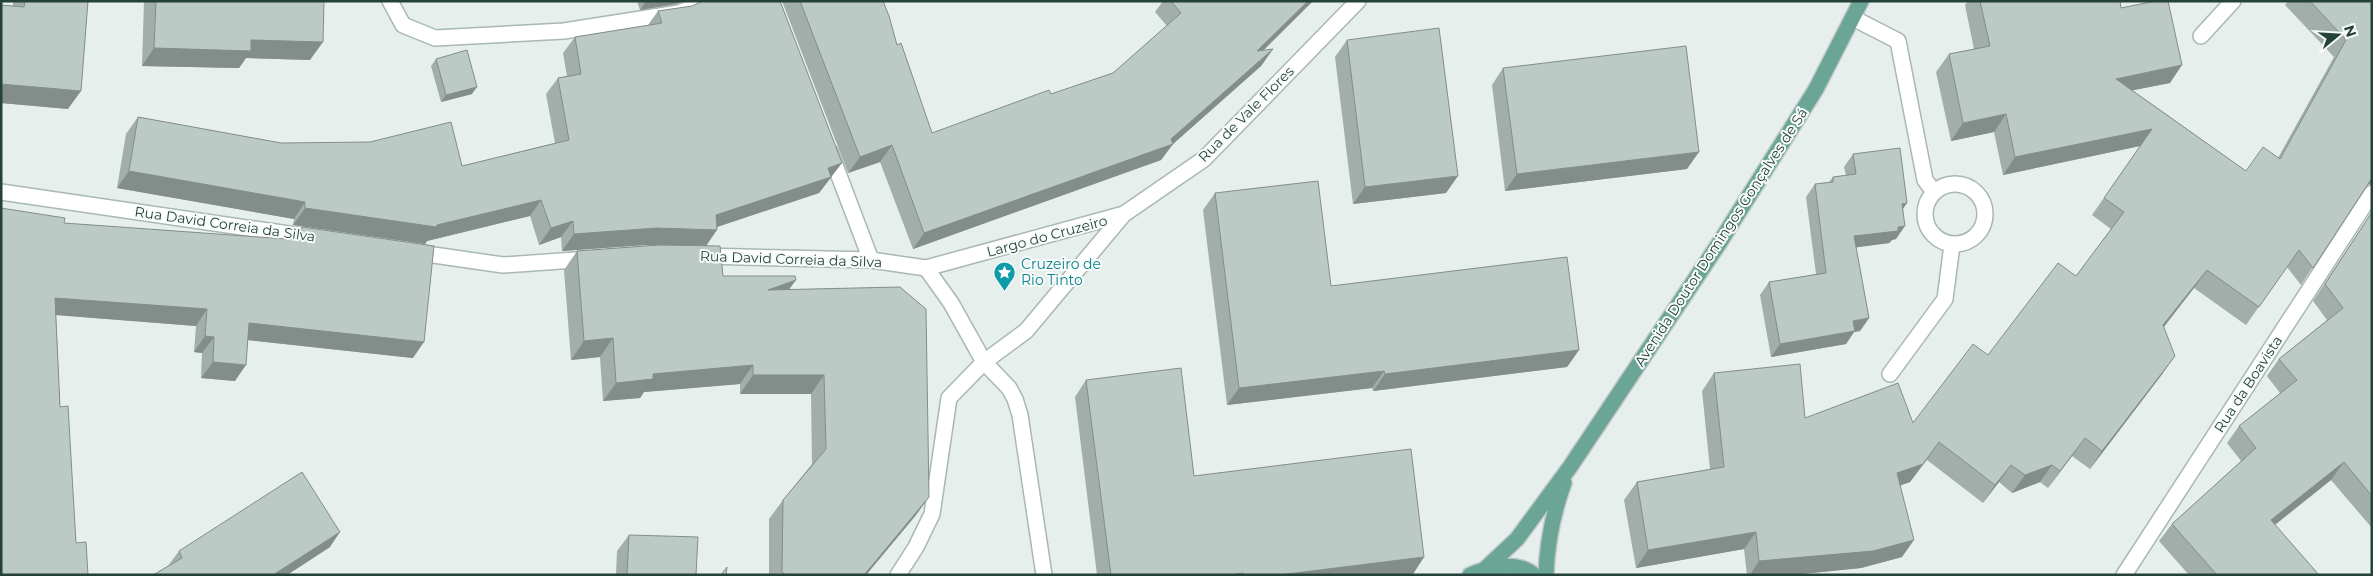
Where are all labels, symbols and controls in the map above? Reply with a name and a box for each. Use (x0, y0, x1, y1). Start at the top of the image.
north arrow (2313, 10, 2363, 60)
text: N (2340, 23, 2361, 39)
street label: Rua de Vale Flores (1194, 62, 1298, 166)
street label: Avenida Doutor Domingos Gonçalves de Sá (1631, 104, 1811, 370)
street label: Rua David Correia da Silva (133, 202, 317, 246)
street label: Largo do Cruzeiro (985, 211, 1110, 261)
street label: Rua David Correia da Silva (700, 247, 882, 271)
place label: Cruzeiro de Rio Tinto (1021, 255, 1101, 289)
place icon: Cruzeiro de Rio Tinto (993, 260, 1017, 291)
street label: Rua da Boavista (2210, 332, 2286, 436)

